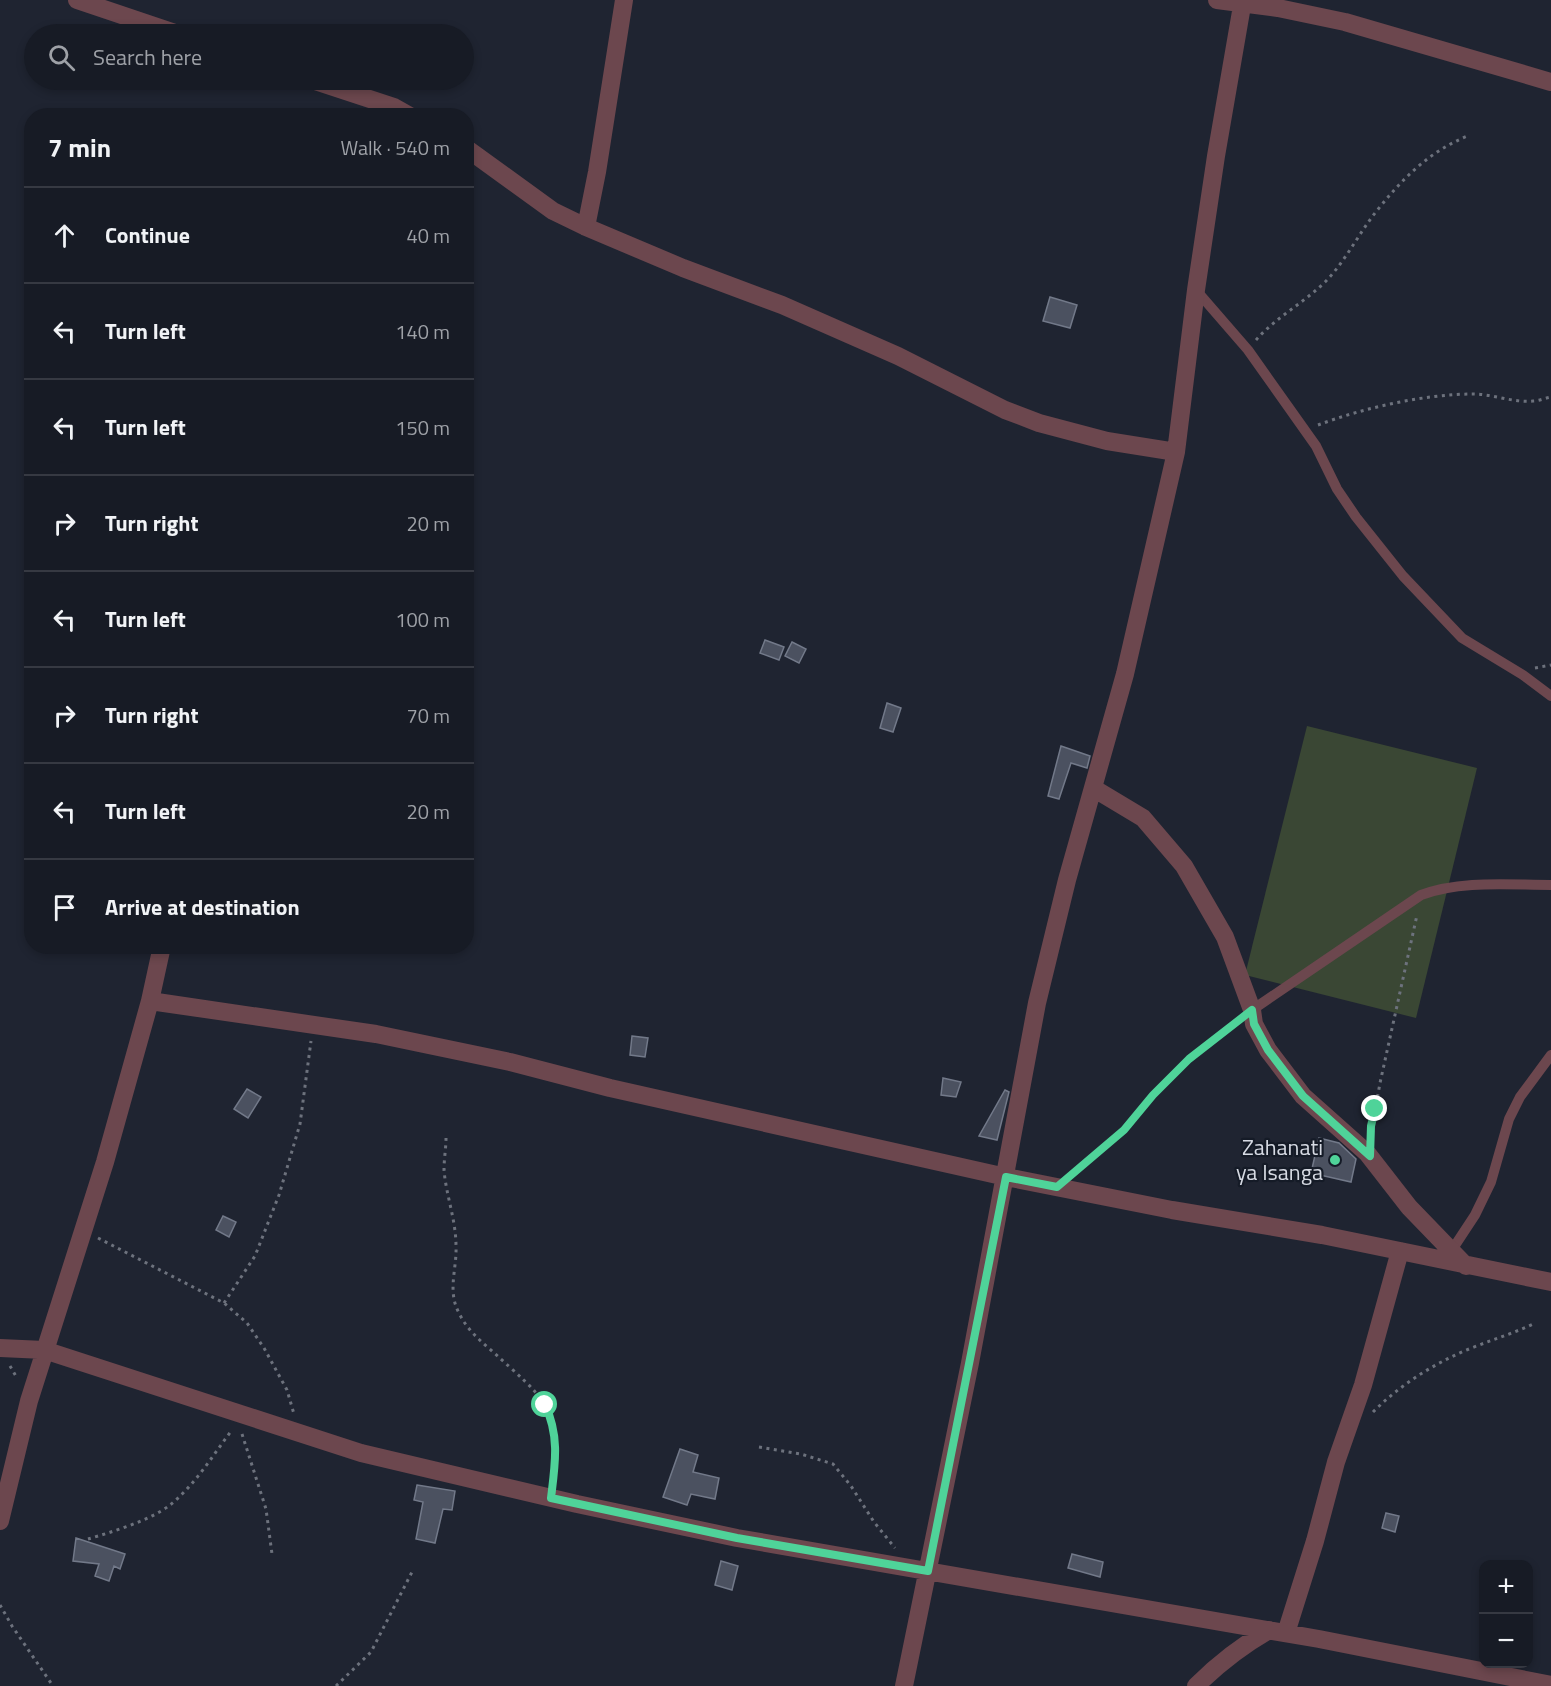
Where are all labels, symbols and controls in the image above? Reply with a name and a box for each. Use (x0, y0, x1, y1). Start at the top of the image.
search box (24, 24, 474, 90)
text: Search here (93, 40, 202, 74)
icon: search (45, 41, 78, 74)
text: 7 min (48, 128, 111, 167)
text: Walk · 540 m (341, 132, 450, 163)
text: Continue (105, 218, 190, 252)
icon: ahead (48, 219, 81, 252)
text: 40 m (406, 220, 450, 251)
text: Turn left (105, 314, 186, 348)
icon: left (48, 315, 81, 348)
text: 140 m (395, 316, 450, 347)
text: Turn left (105, 410, 186, 444)
icon: left (48, 411, 81, 444)
text: 150 m (395, 412, 450, 443)
text: Turn right (105, 506, 199, 540)
icon: right (48, 507, 81, 540)
text: 20 m (406, 508, 450, 539)
text: Turn left (105, 602, 186, 636)
icon: left (48, 603, 81, 636)
text: 100 m (395, 604, 450, 635)
text: Turn right (105, 698, 199, 732)
icon: right (48, 699, 81, 732)
text: 70 m (406, 700, 450, 731)
text: Turn left (105, 794, 186, 828)
icon: left (48, 795, 81, 828)
text: 20 m (406, 796, 450, 827)
text: Arrive at destination (105, 890, 300, 924)
icon: arrive (48, 891, 81, 924)
route end (1361, 1095, 1387, 1121)
place label: Zahanati ya Isanga (1236, 1130, 1323, 1189)
marker: Zahanati ya Isanga (1328, 1153, 1342, 1167)
route start (531, 1391, 557, 1417)
map controls (1479, 1560, 1533, 1668)
button: + (1479, 1560, 1533, 1614)
button: − (1479, 1614, 1533, 1668)

